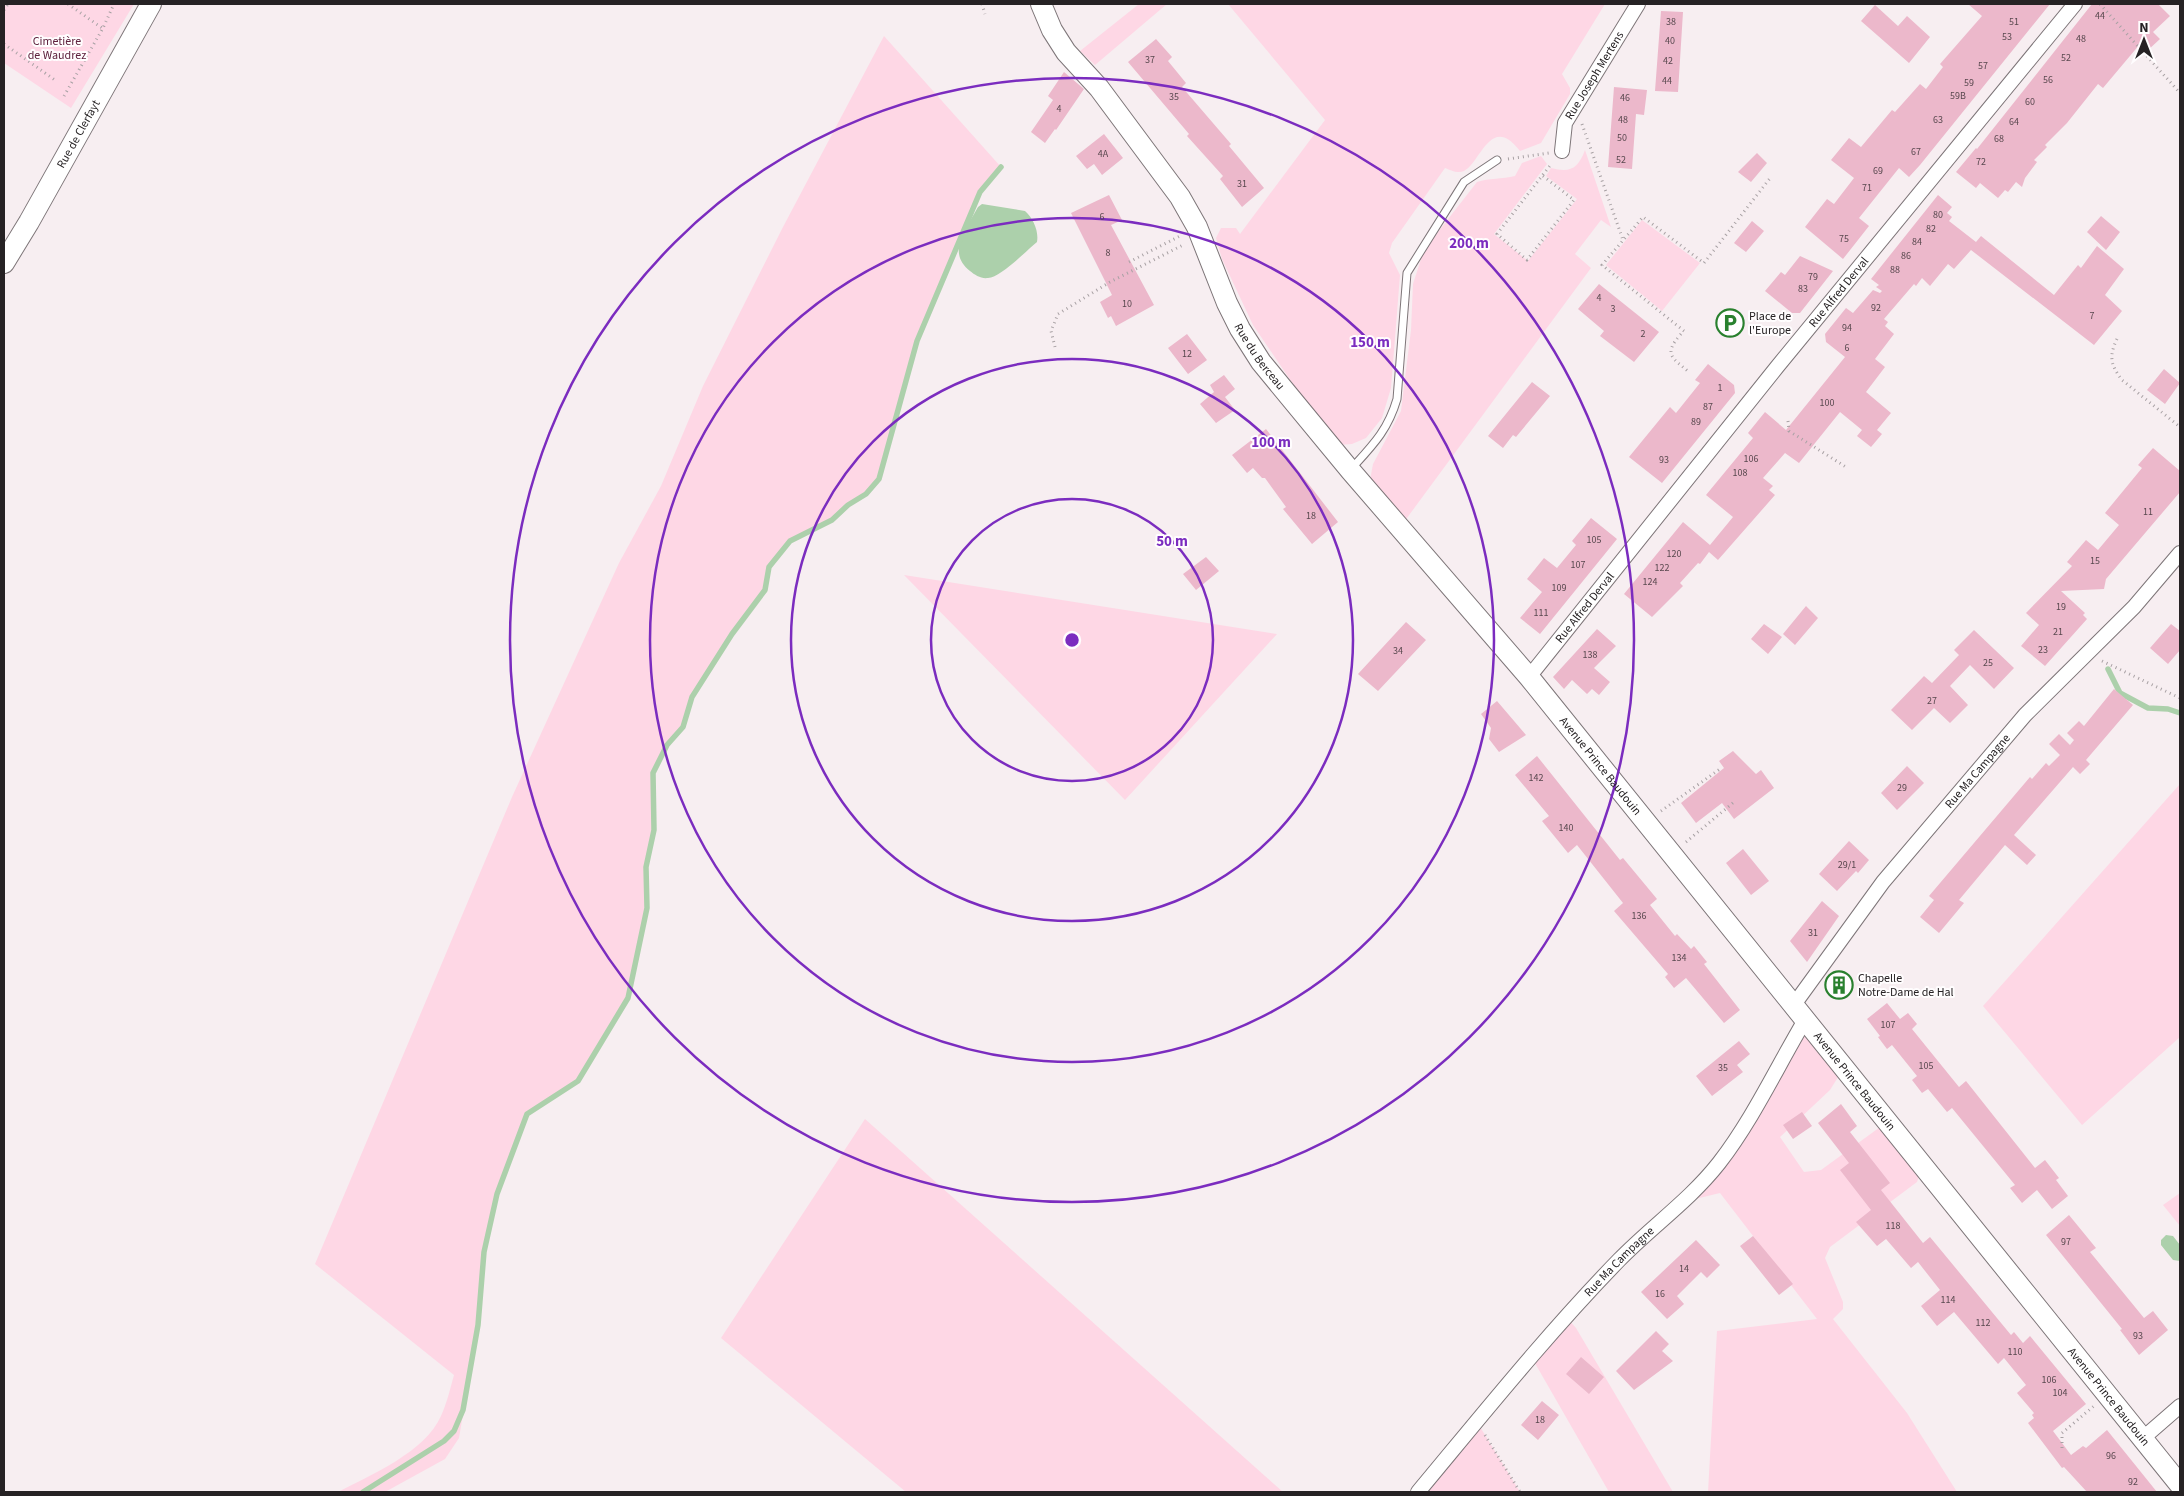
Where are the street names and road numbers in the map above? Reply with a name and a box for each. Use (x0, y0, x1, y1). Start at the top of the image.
street label: Rue Joseph Mertens (1561, 28, 1628, 123)
street label: Rue de Clerfayt (52, 97, 104, 171)
street label: Rue Alfred Derval (1805, 253, 1872, 331)
street label: Rue du Berceau (1230, 321, 1289, 393)
street label: Rue Alfred Derval (1551, 569, 1618, 646)
street label: Avenue Prince Baudouin (1556, 713, 1646, 819)
street label: Rue Ma Campagne (1941, 730, 2014, 812)
street label: Avenue Prince Baudouin (1810, 1028, 1900, 1134)
street label: Rue Ma Campagne (1580, 1223, 1658, 1300)
street label: Avenue Prince Baudouin (2064, 1344, 2154, 1450)

